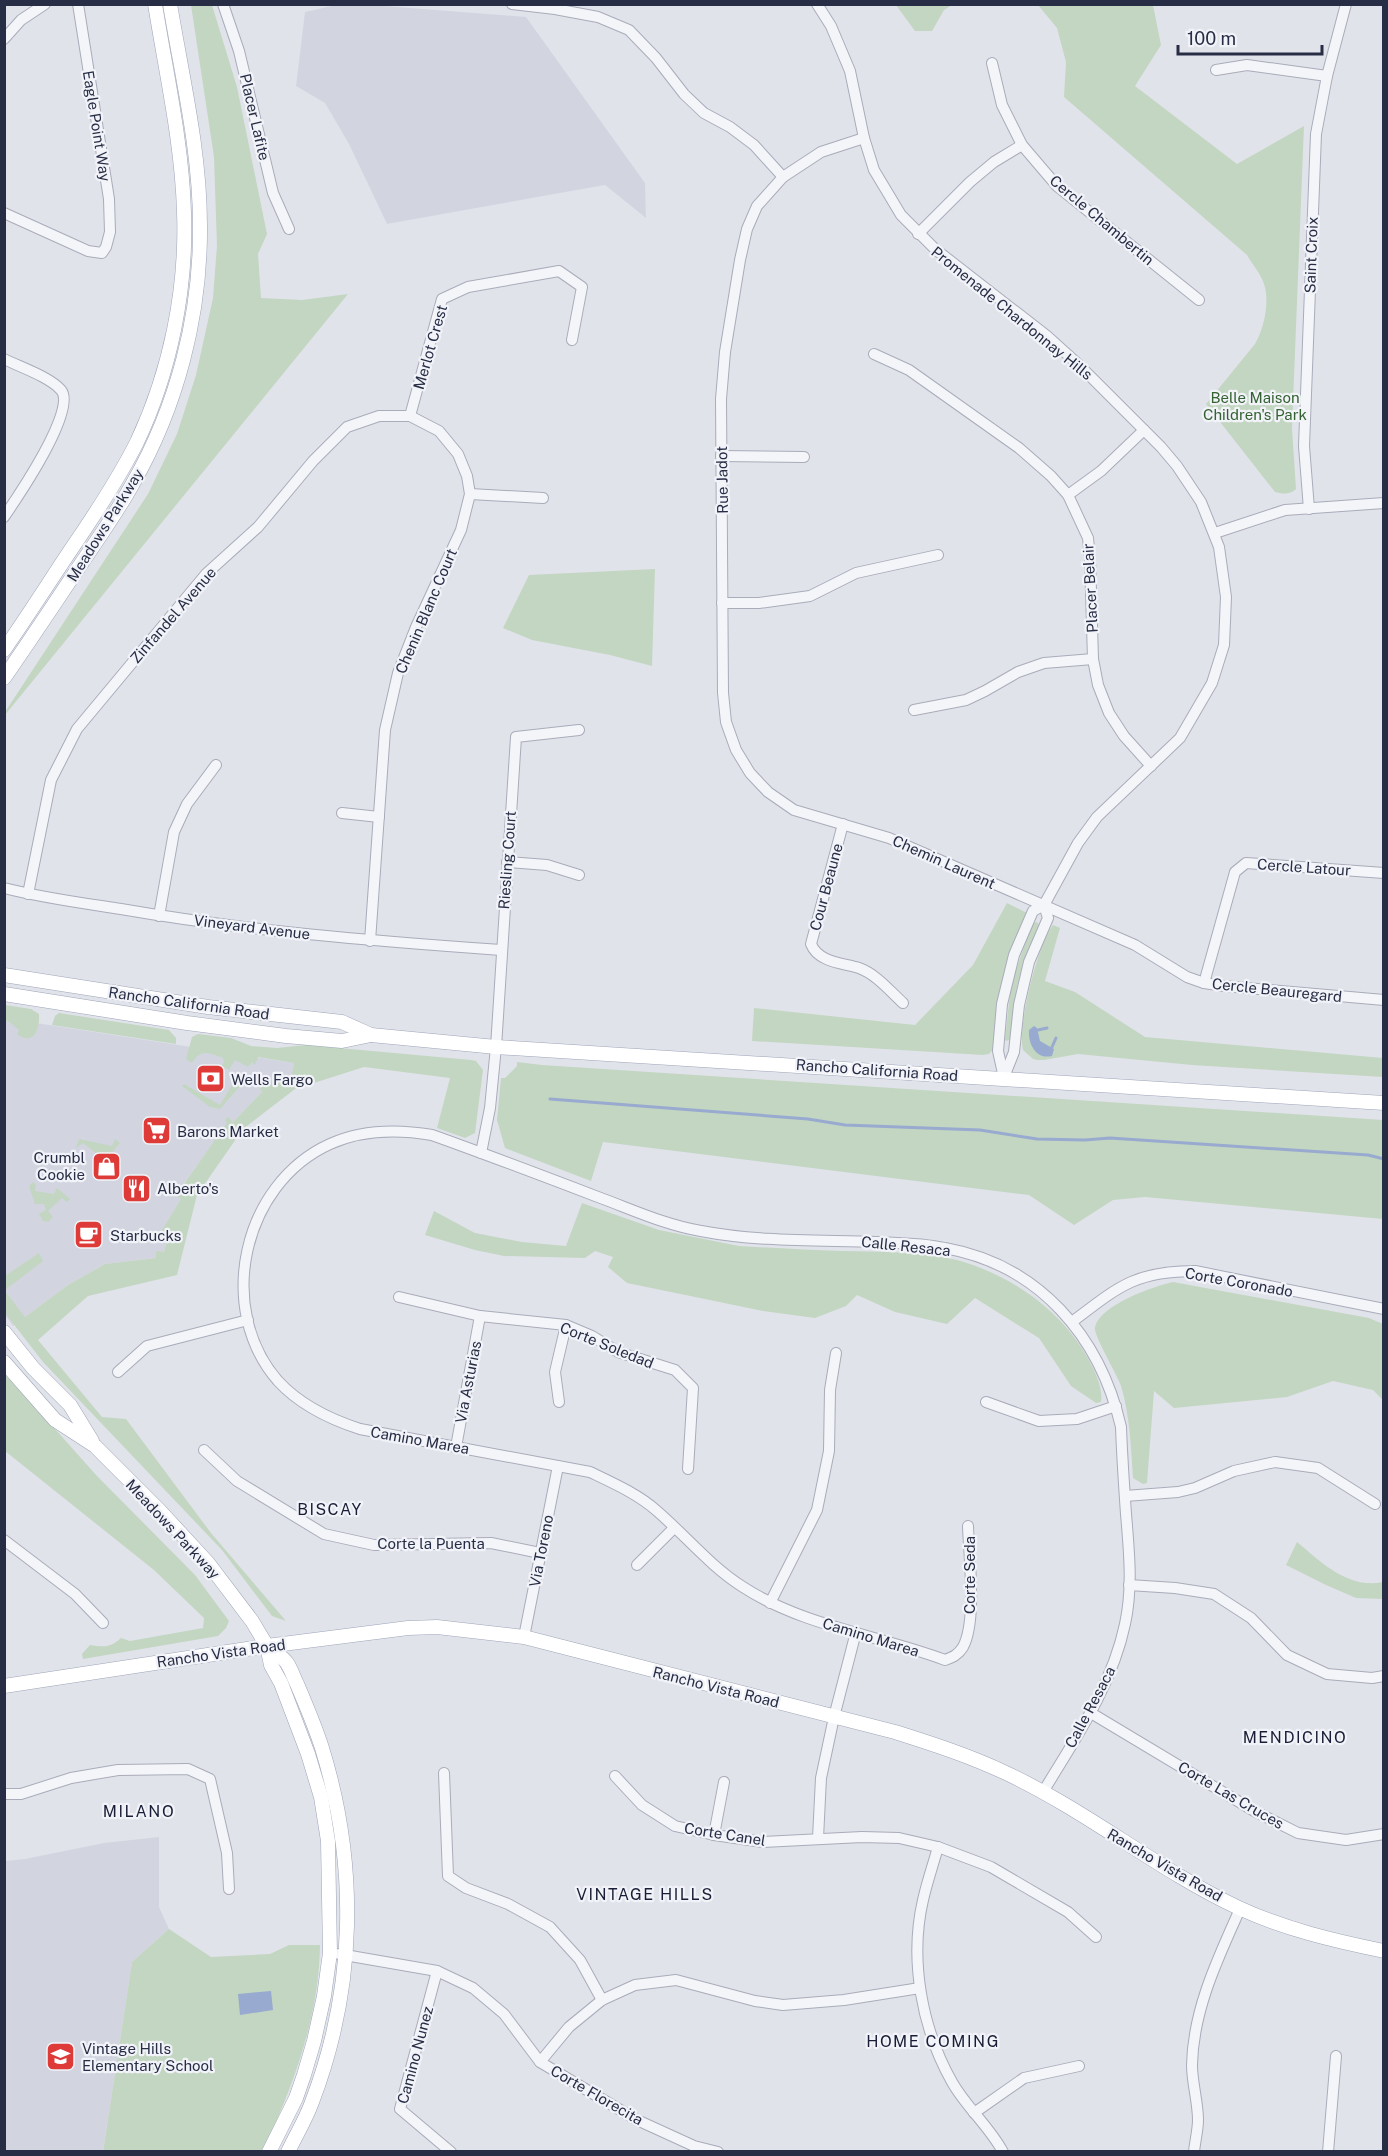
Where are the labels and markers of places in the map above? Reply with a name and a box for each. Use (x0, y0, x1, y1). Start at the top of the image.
bank icon: Wells Fargo (194, 1063, 226, 1095)
place label: Wells Fargo (231, 1071, 313, 1088)
supermarket icon: Barons Market (140, 1115, 172, 1147)
place label: Barons Market (177, 1123, 279, 1140)
place label: Crumbl Cookie (34, 1149, 85, 1183)
shop icon: Crumbl Cookie (90, 1150, 122, 1182)
restaurant icon: Alberto's (120, 1172, 152, 1204)
place label: Alberto's (157, 1180, 218, 1197)
cafe icon: Starbucks (73, 1219, 105, 1251)
place label: Starbucks (110, 1227, 181, 1244)
place label: Vintage Hills Elementary School (82, 2040, 214, 2074)
school or university icon: Vintage Hills Elementary School (45, 2041, 77, 2073)

